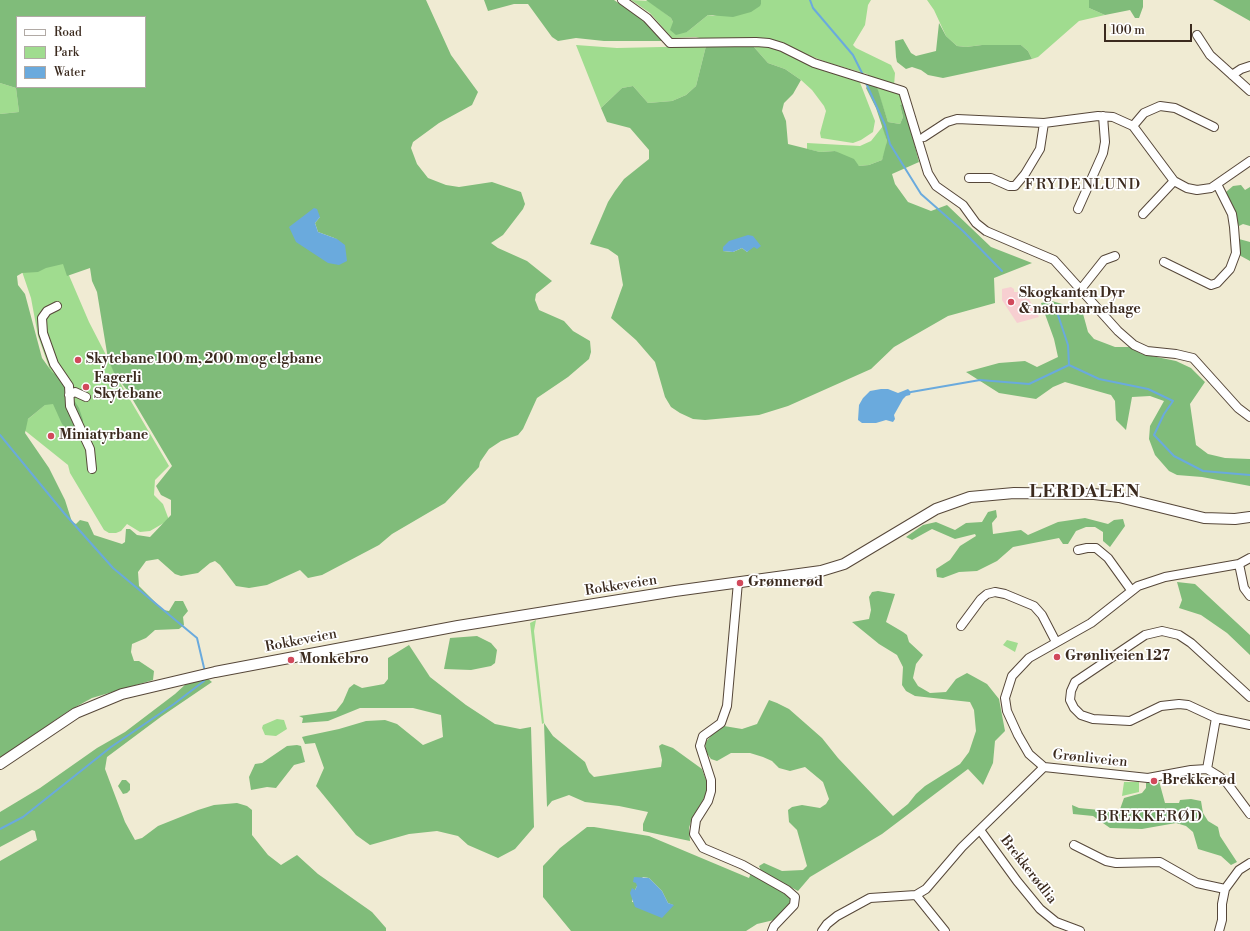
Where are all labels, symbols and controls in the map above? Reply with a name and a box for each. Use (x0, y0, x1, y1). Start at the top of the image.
legend (16, 16, 146, 88)
scale bar (1106, 16, 1194, 42)
text: 100 m (1111, 23, 1145, 38)
text: Road (54, 25, 82, 40)
text: Park (54, 45, 79, 60)
text: Water (54, 65, 86, 80)
district label: FRYDENLUND (1025, 176, 1141, 194)
place label: Skogkanten Dyr & naturbarnehage (1019, 286, 1141, 318)
marker: Skogkanten Dyr & naturbarnehage (1006, 297, 1016, 307)
place label: Skytebane 100 m, 200 m og elgbane (86, 352, 322, 368)
marker: Skytebane 100 m, 200 m og elgbane (73, 355, 83, 365)
place label: Fagerli Skytebane (94, 371, 162, 404)
marker: Fagerli Skytebane (81, 382, 91, 392)
place label: Miniatyrbane (59, 428, 148, 444)
marker: Miniatyrbane (46, 431, 56, 441)
district label: LERDALEN (1029, 482, 1141, 504)
street label: Rokkeveien (584, 572, 658, 600)
place label: Grønnerød (748, 575, 823, 591)
marker: Grønnerød (735, 578, 745, 588)
street label: Rokkeveien (264, 626, 338, 656)
place label: Grønliveien 127 (1065, 649, 1170, 665)
place label: Monkebro (299, 652, 369, 668)
marker: Grønliveien 127 (1052, 652, 1062, 662)
marker: Monkebro (286, 655, 296, 665)
street label: Grønliveien (1052, 747, 1128, 771)
place label: Brekkerød (1162, 773, 1236, 789)
marker: Brekkerød (1149, 776, 1159, 786)
district label: BREKKERØD (1097, 808, 1203, 826)
street label: Brekkerødlia (996, 833, 1060, 907)

